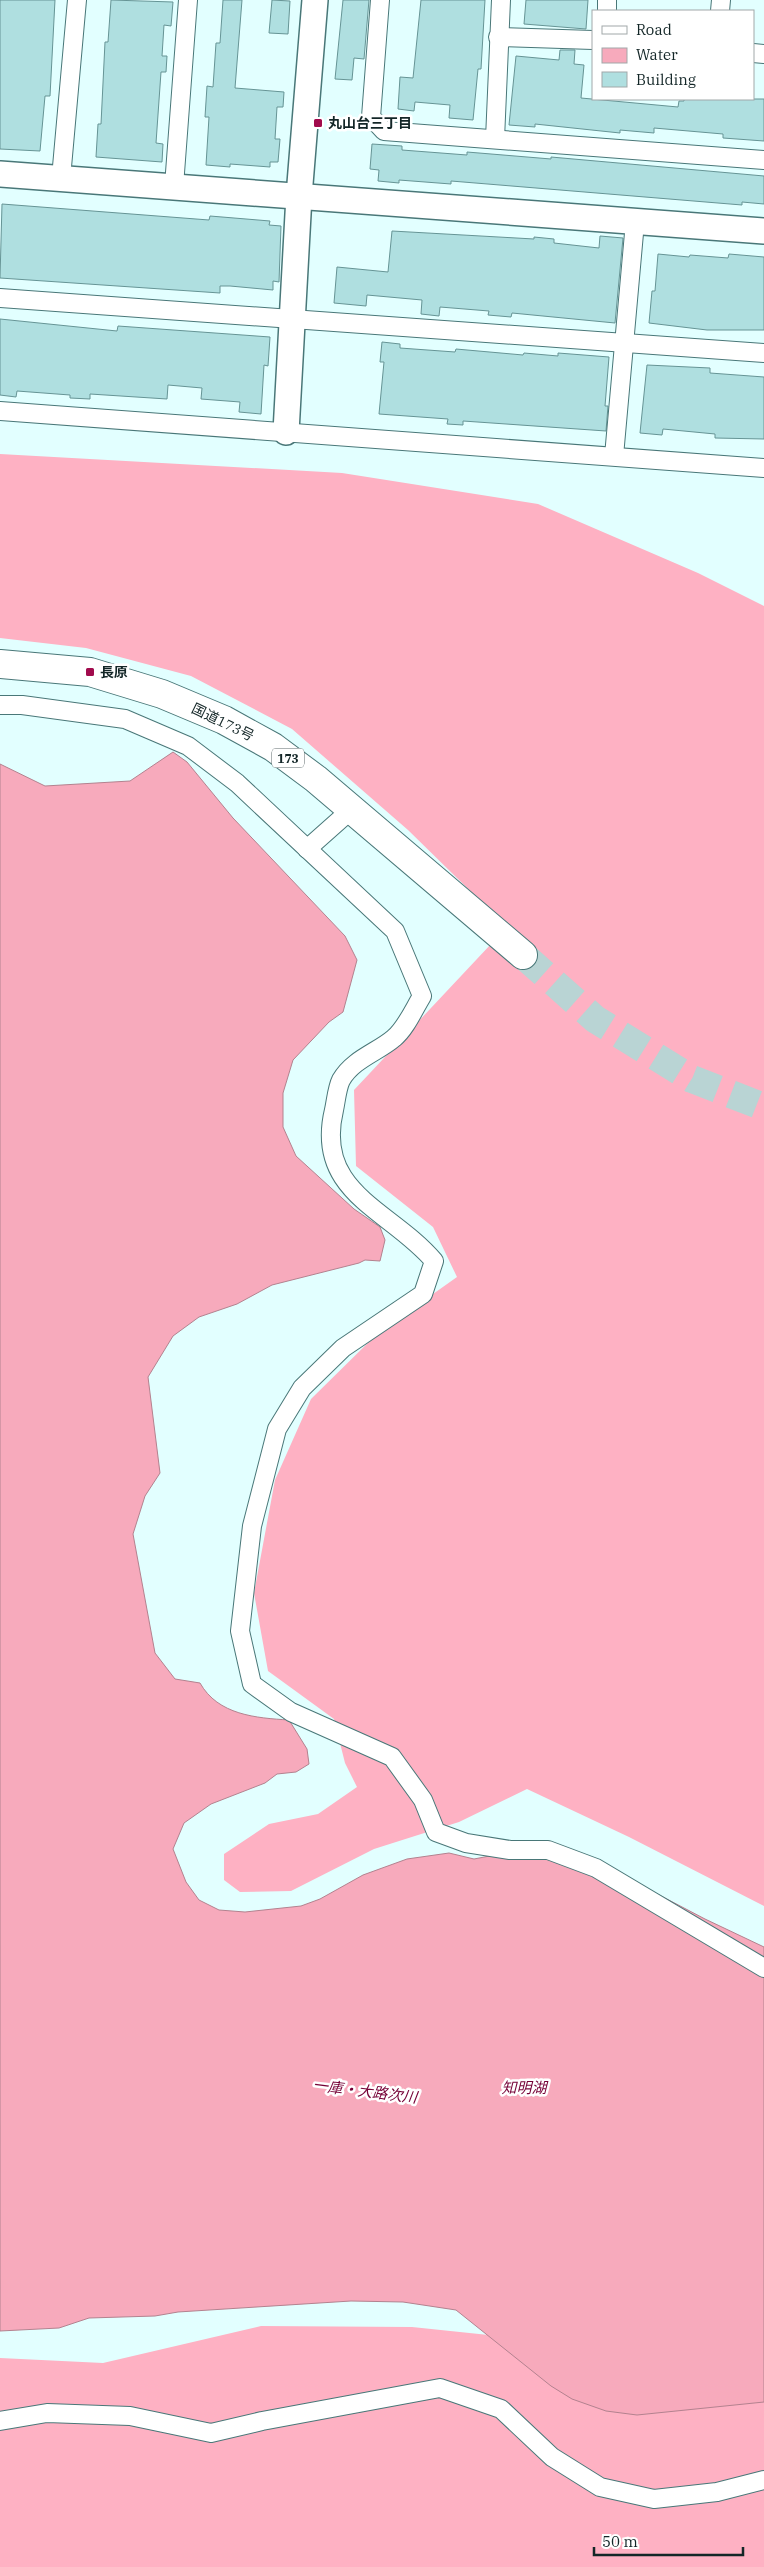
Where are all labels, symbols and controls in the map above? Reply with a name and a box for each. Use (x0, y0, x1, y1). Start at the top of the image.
legend (592, 10, 754, 100)
text: Road (636, 20, 672, 39)
text: Water (636, 45, 678, 64)
text: Building (636, 70, 696, 89)
place label: 丸山台三丁目 (328, 114, 412, 132)
marker: 丸山台三丁目 (312, 117, 324, 129)
place label: 長原 (100, 663, 128, 681)
marker: 長原 (84, 666, 96, 678)
street label: 国道173号 (189, 699, 257, 745)
road number: 173 (272, 748, 304, 768)
water label: 一庫・大路次川 (312, 2075, 420, 2107)
water label: 知明湖 (501, 2078, 548, 2097)
scale bar (594, 2524, 743, 2556)
text: 50 m (602, 2532, 638, 2551)

